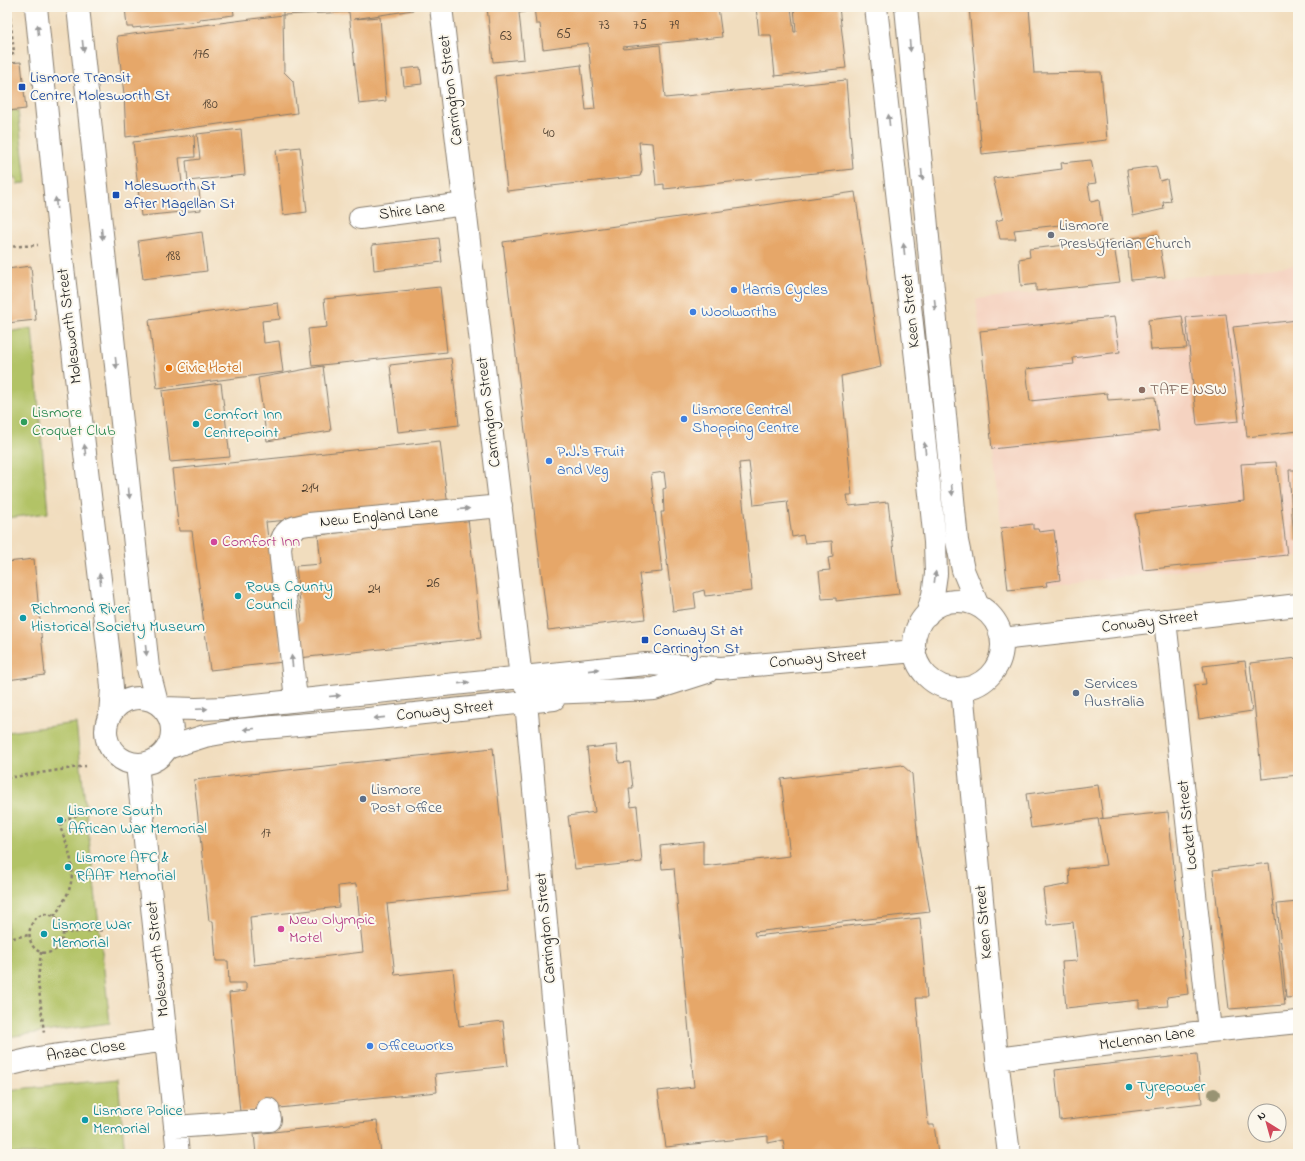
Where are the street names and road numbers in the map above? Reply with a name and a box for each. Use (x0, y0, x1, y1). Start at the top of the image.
street label: Carrington Street (432, 33, 470, 147)
street label: Shire Lane (378, 195, 447, 227)
street label: Molesworth Street (51, 266, 89, 385)
street label: Keen Street (895, 272, 927, 349)
street label: Carrington Street (470, 355, 508, 469)
street label: New England Lane (319, 500, 440, 534)
street label: Conway Street (1100, 604, 1200, 640)
street label: Conway Street (768, 643, 868, 675)
street label: Conway Street (395, 694, 495, 728)
street label: Lockett Street (1171, 778, 1205, 871)
street label: Carrington Street (529, 871, 563, 984)
street label: Keen Street (969, 883, 999, 960)
street label: Molesworth Street (140, 899, 176, 1018)
street label: McLennan Lane (1098, 1020, 1197, 1058)
street label: Anzac Close (45, 1033, 128, 1068)

